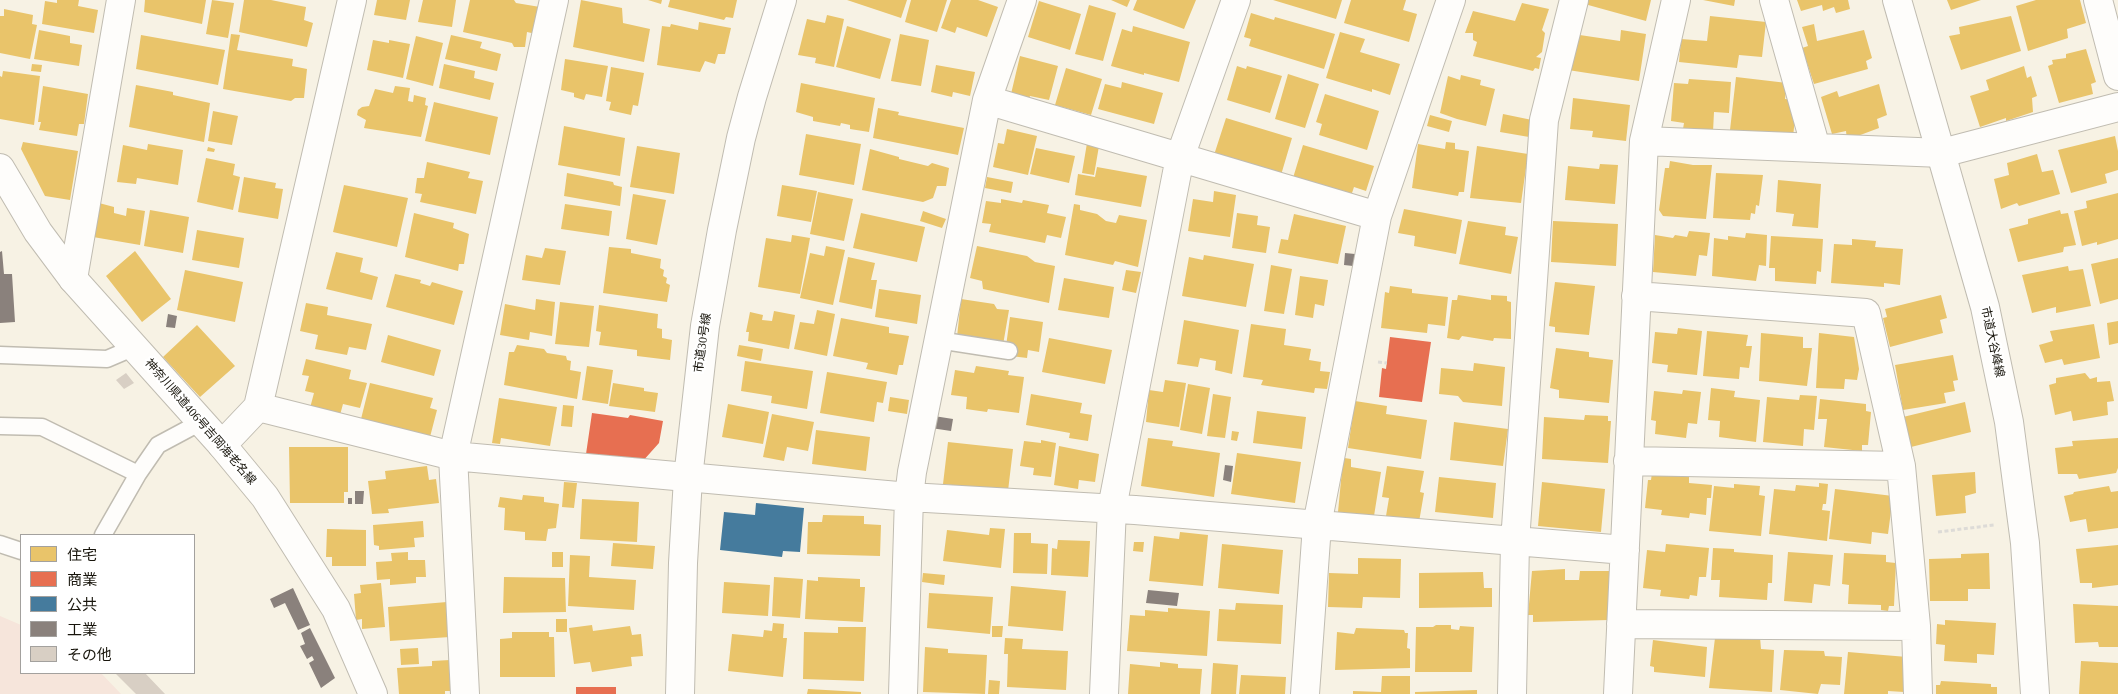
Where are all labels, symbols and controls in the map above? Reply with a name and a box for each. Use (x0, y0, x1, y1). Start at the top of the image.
street label: 市道大谷峰線 (1977, 305, 2007, 379)
street label: 市道30号線 (692, 312, 714, 374)
street label: 神奈川県道406号吉岡海老名線 (141, 356, 259, 488)
legend (20, 534, 195, 674)
text: 住宅 (67, 547, 97, 563)
text: 商業 (67, 572, 97, 588)
text: 公共 (67, 597, 97, 613)
text: 工業 (67, 622, 97, 638)
text: その他 (67, 647, 112, 663)

